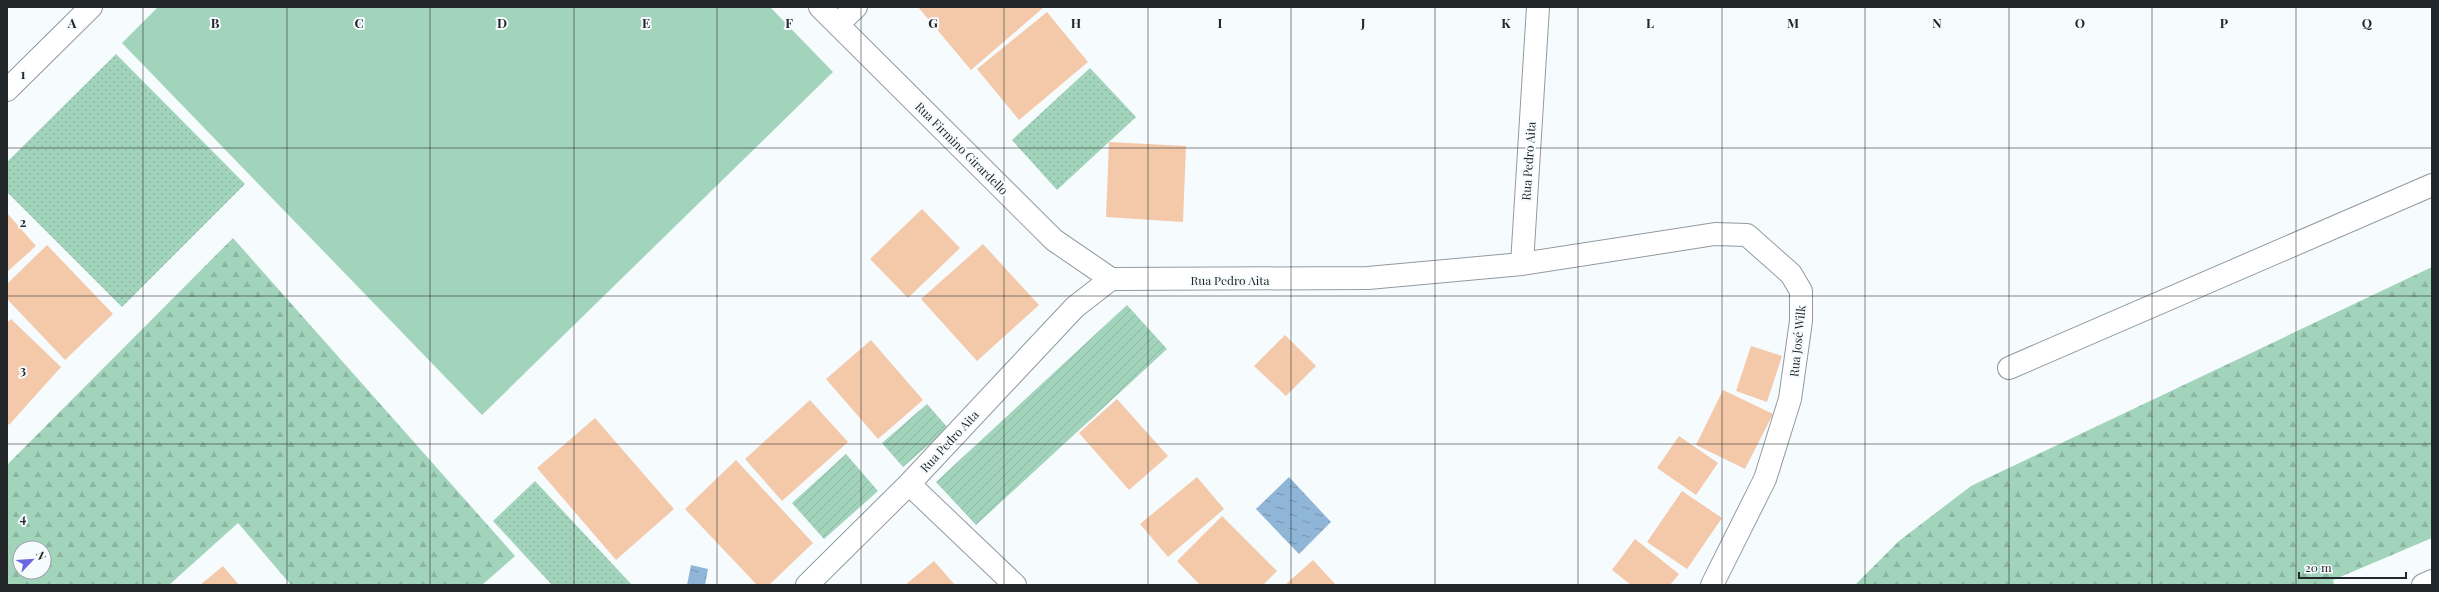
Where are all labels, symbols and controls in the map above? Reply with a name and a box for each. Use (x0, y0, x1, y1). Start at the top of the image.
text: A (67, 14, 77, 31)
text: B (211, 14, 220, 31)
text: C (354, 14, 364, 31)
text: D (497, 14, 507, 31)
text: E (642, 14, 650, 31)
text: F (785, 14, 793, 31)
text: G (928, 14, 938, 31)
text: H (1071, 14, 1081, 31)
text: I (1218, 14, 1223, 31)
text: J (1360, 14, 1366, 31)
text: K (1501, 14, 1511, 31)
text: L (1646, 14, 1654, 31)
text: M (1787, 14, 1799, 31)
text: N (1932, 14, 1942, 31)
text: O (2075, 14, 2085, 31)
text: P (2220, 14, 2229, 31)
text: Q (2362, 14, 2373, 31)
text: 1 (21, 65, 26, 82)
street label: Rua Firmino Girardello (912, 98, 1012, 198)
street label: Rua Pedro Aita (1517, 121, 1539, 201)
text: 2 (20, 213, 27, 230)
street label: Rua Pedro Aita (1190, 272, 1270, 288)
street label: Rua José Wilk (1785, 304, 1809, 378)
text: 3 (20, 361, 26, 378)
street label: Rua Pedro Aita (916, 407, 982, 475)
text: 4 (20, 509, 27, 526)
north arrow (12, 540, 52, 580)
text: N (33, 549, 50, 562)
scale bar (2299, 554, 2406, 580)
text: 20 m (2305, 559, 2332, 575)

